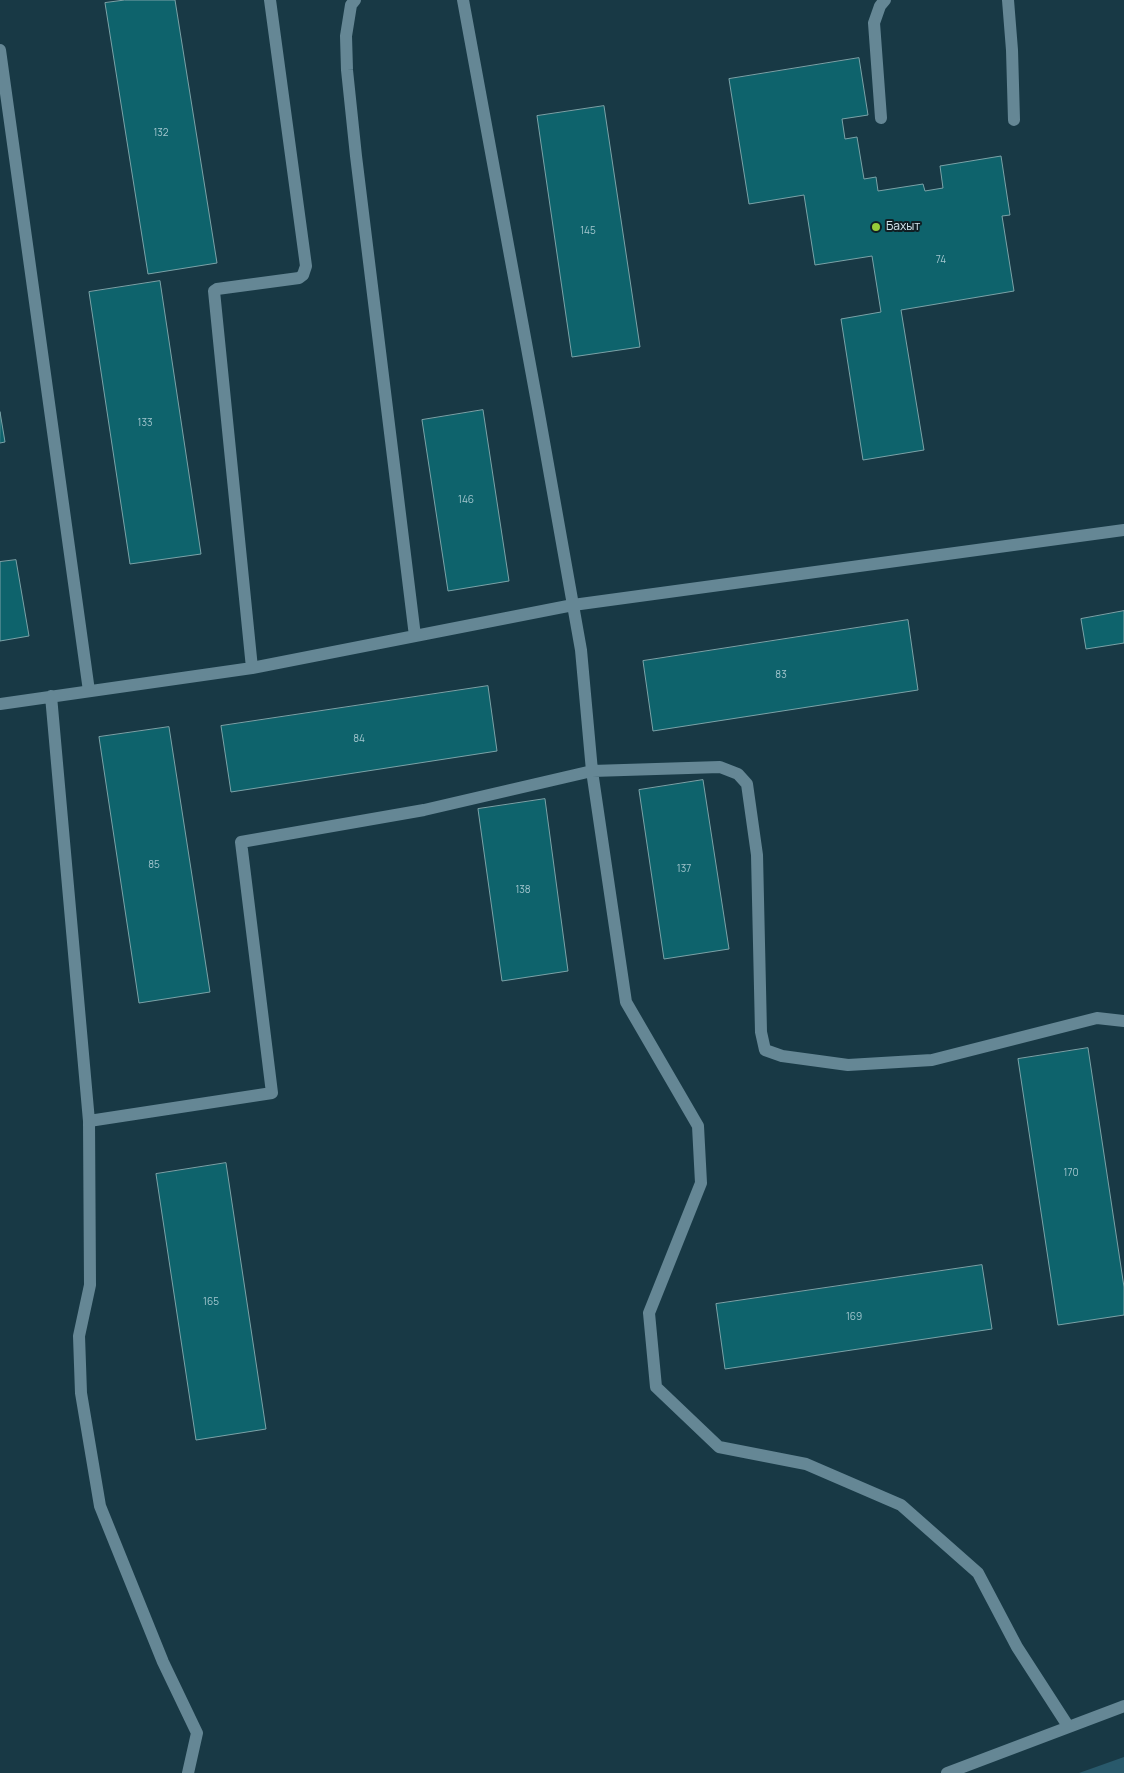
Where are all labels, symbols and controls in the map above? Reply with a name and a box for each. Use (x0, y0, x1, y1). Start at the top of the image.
house number: 132 (153, 127, 169, 139)
place label: Бахыт (886, 220, 920, 234)
marker: Бахыт (870, 221, 882, 233)
house number: 145 (580, 225, 596, 237)
house number: 74 (936, 254, 946, 266)
house number: 133 (138, 417, 152, 429)
house number: 146 (458, 494, 474, 506)
house number: 83 (775, 669, 787, 681)
house number: 84 (353, 733, 365, 745)
house number: 85 (148, 859, 160, 871)
house number: 137 (677, 863, 691, 875)
house number: 138 (515, 884, 531, 896)
house number: 170 (1063, 1167, 1079, 1179)
house number: 165 (203, 1296, 219, 1308)
house number: 169 (846, 1311, 862, 1323)

